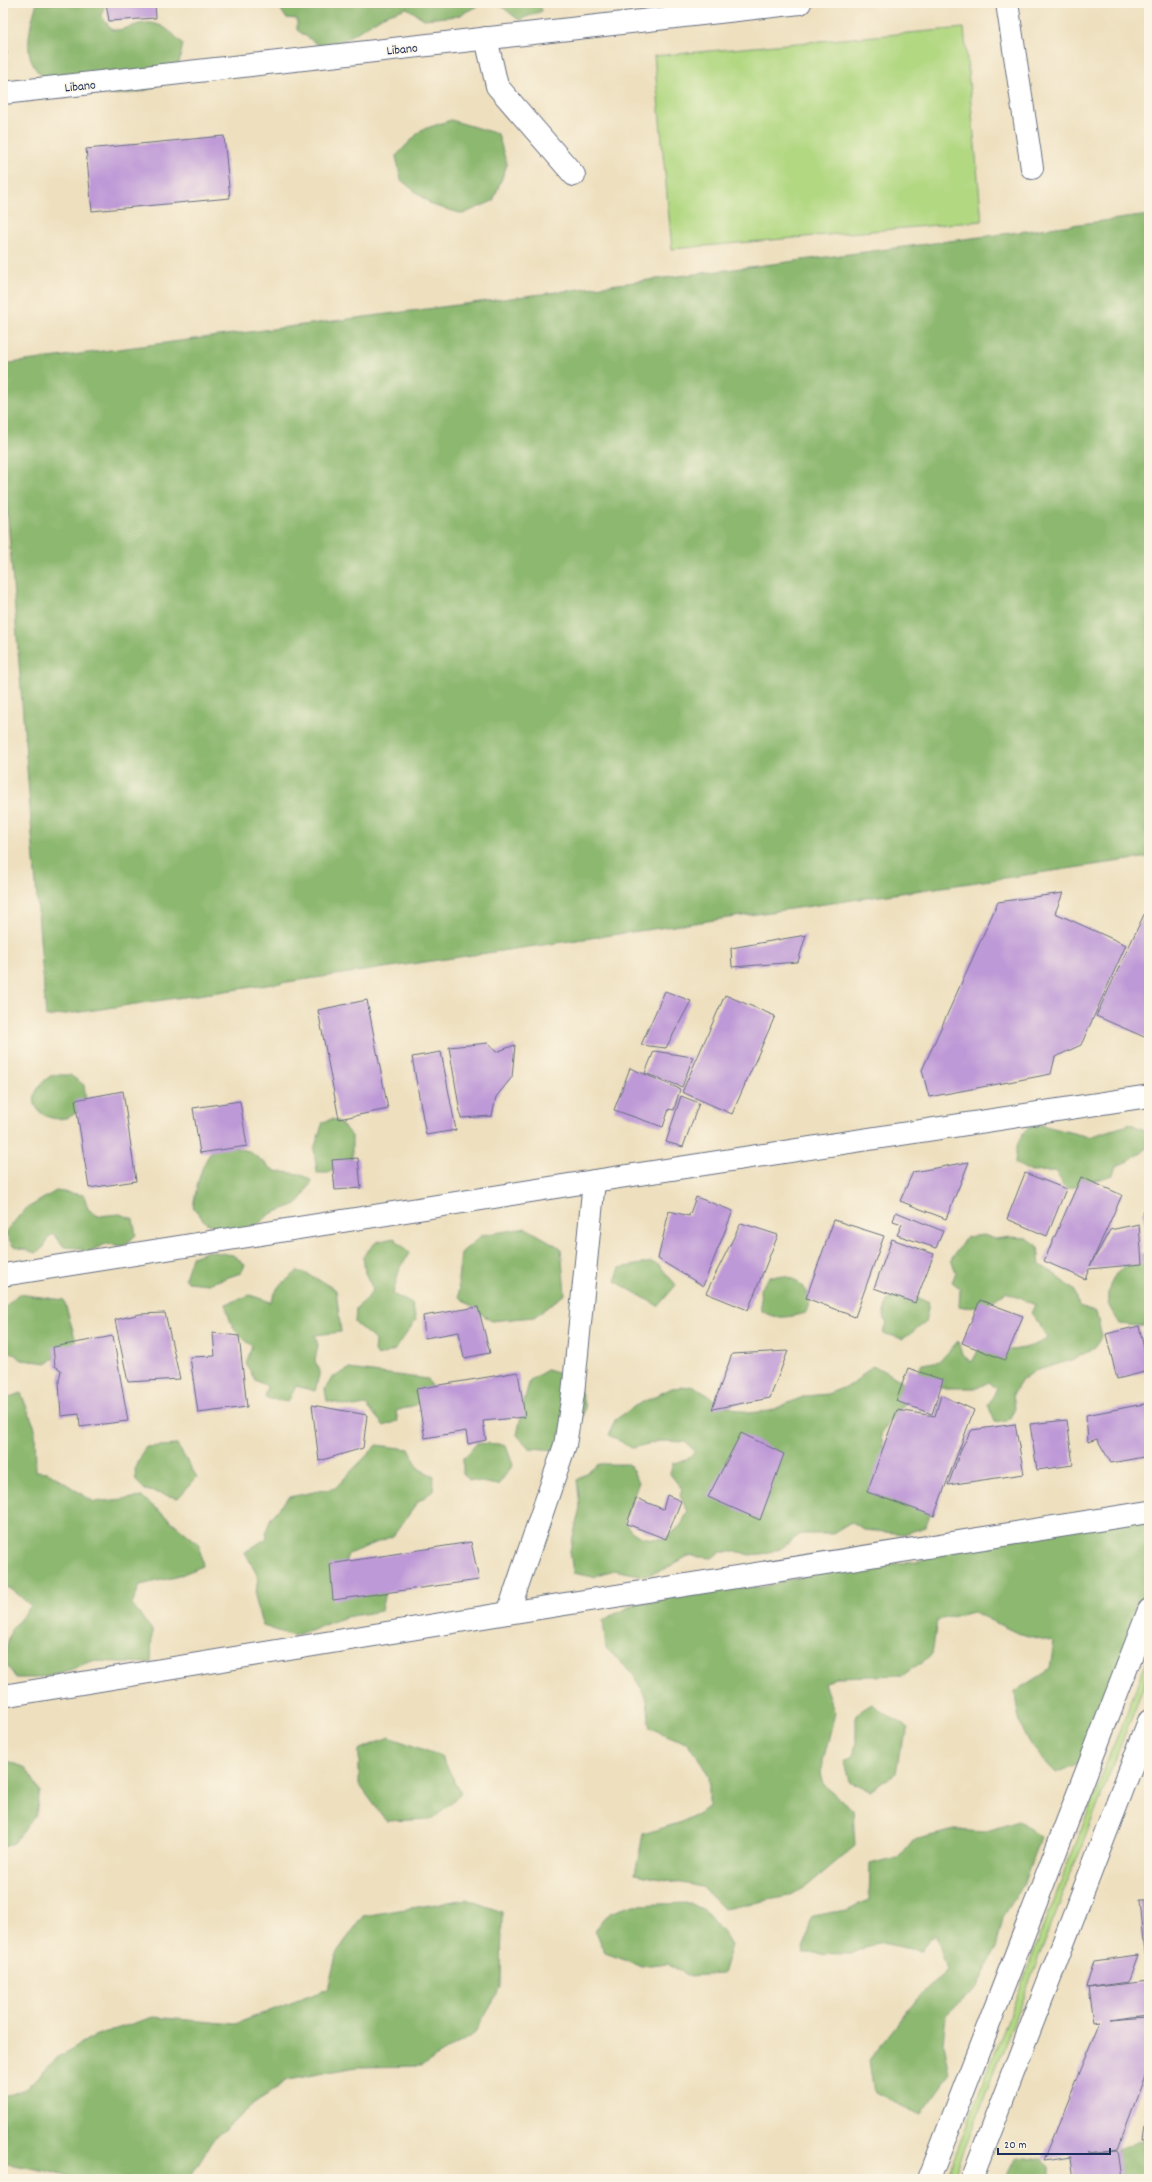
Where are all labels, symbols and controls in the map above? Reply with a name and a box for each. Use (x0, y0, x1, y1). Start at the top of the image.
street label: Libano (386, 39, 419, 62)
street label: Libano (64, 76, 97, 99)
scale bar (998, 2130, 1110, 2156)
text: 20 m (1004, 2137, 1027, 2154)

